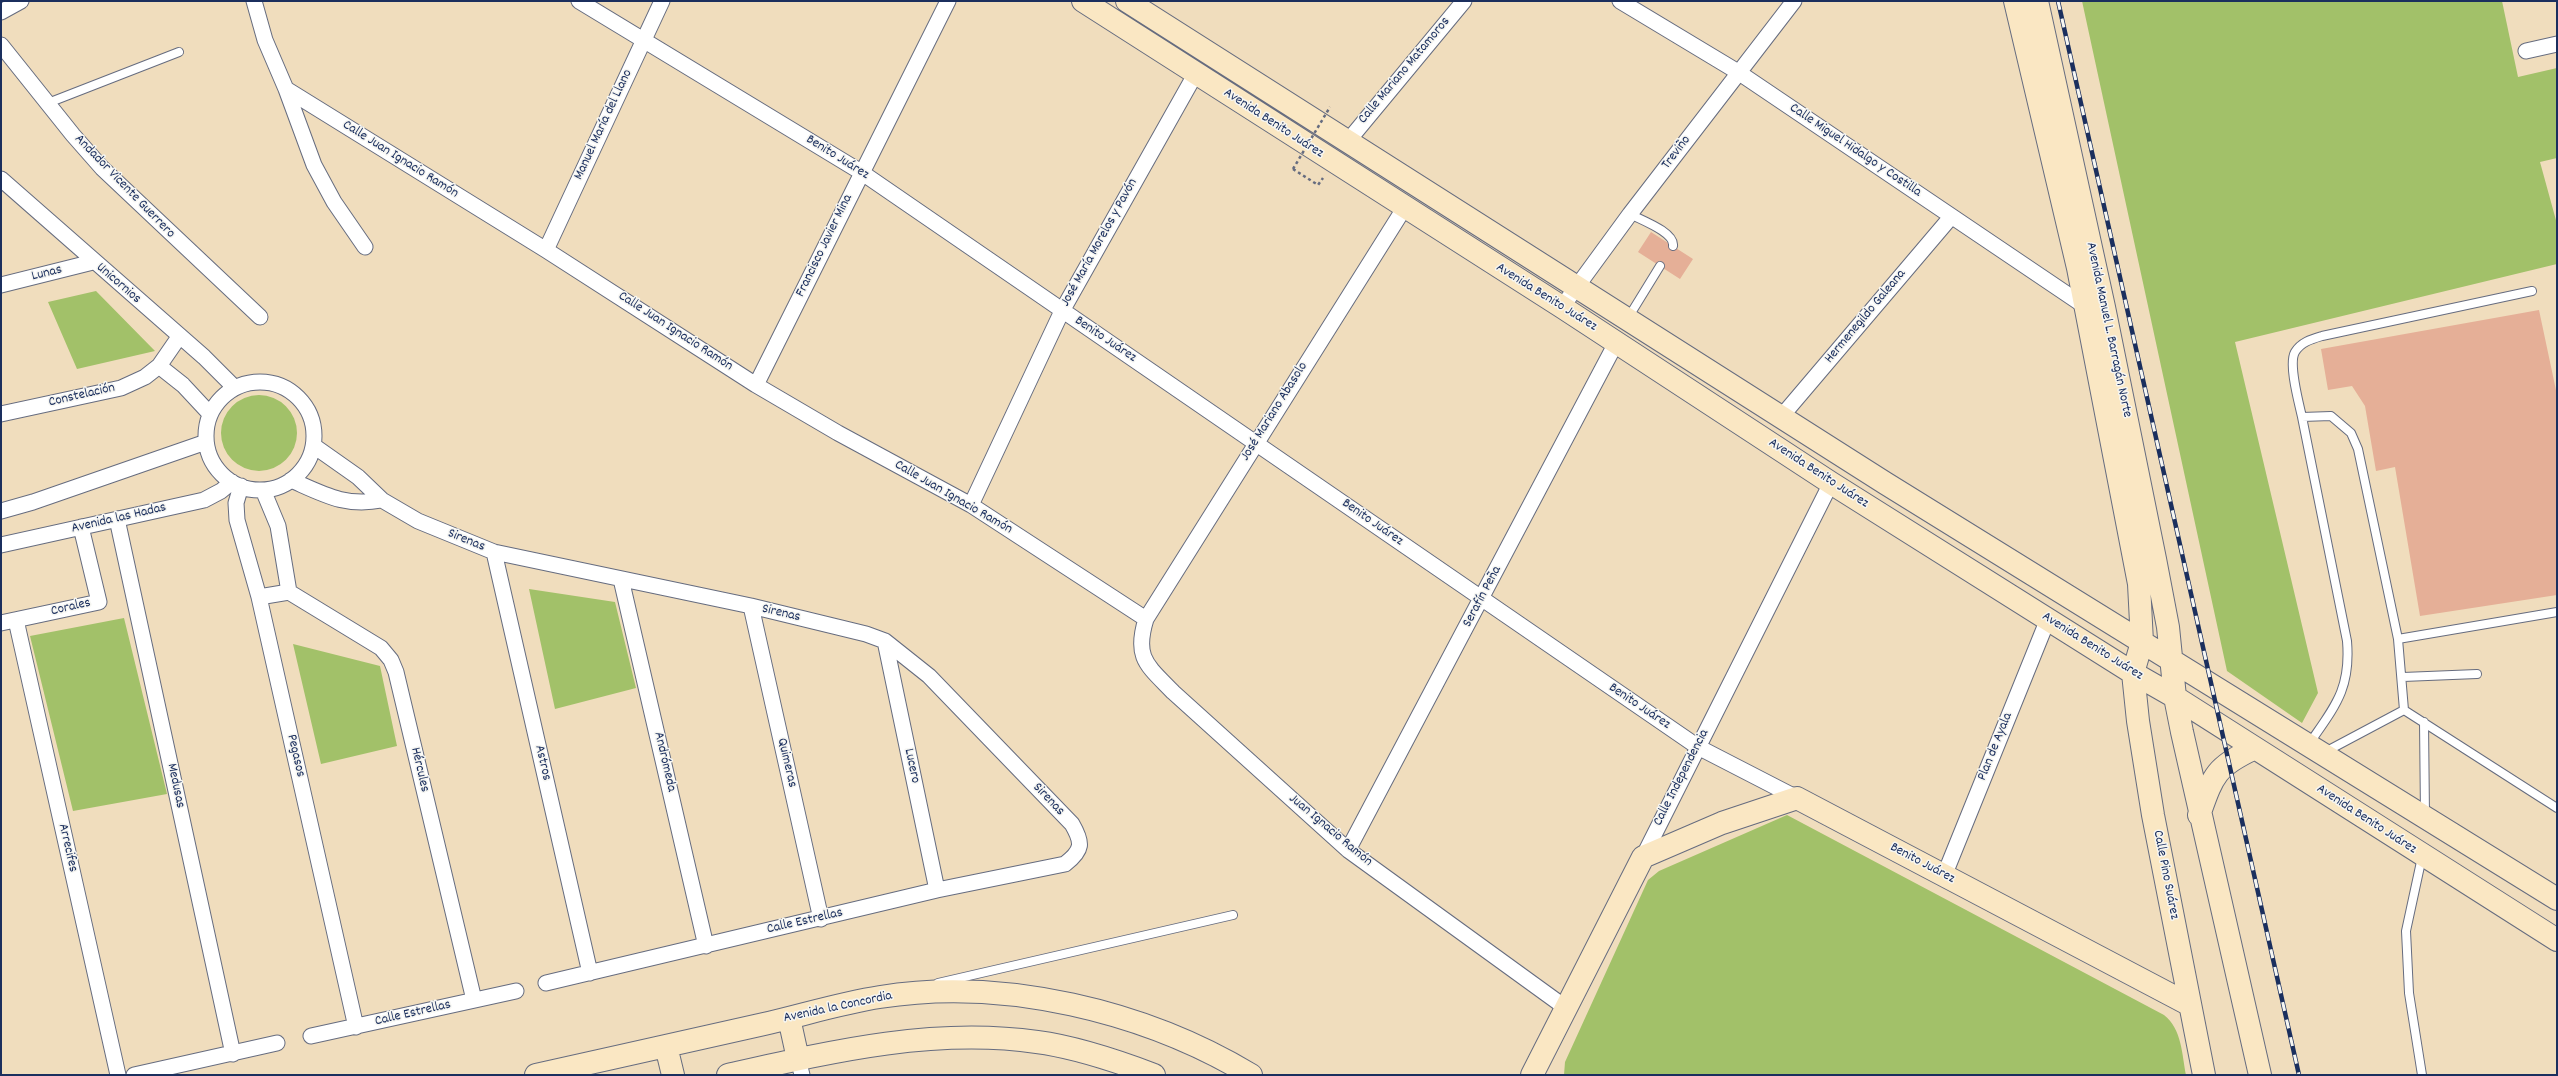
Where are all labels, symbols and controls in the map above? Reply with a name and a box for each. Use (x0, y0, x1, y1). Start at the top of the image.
street label: Calle Mariano Matamoros (1355, 14, 1455, 128)
street label: Manuel María del Llano (571, 67, 637, 183)
street label: Avenida Benito Juárez (1220, 85, 1326, 163)
street label: Calle Miguel Hidalgo y Costilla (1786, 100, 1924, 202)
street label: Calle Juan Ignacio Ramón (339, 117, 461, 203)
street label: Andador Vicente Guerrero (70, 132, 178, 242)
street label: Benito Juárez (802, 132, 872, 184)
street label: Treviño (1659, 133, 1695, 173)
street label: José María Morelos y Pavón (1058, 176, 1142, 310)
street label: Francisco Javier Mina (793, 192, 857, 300)
street label: Avenida Manuel L. Barragán Norte (2081, 241, 2135, 419)
street label: Unicornios (92, 260, 144, 308)
street label: Avenida Benito Juárez (1492, 260, 1600, 336)
street label: Lunas (30, 262, 64, 286)
street label: Hermenegildo Galeana (1822, 267, 1910, 367)
street label: Calle Juan Ignacio Ramón (614, 289, 736, 375)
street label: Benito Juárez (1071, 313, 1139, 367)
street label: José Mariano Abasolo (1238, 359, 1312, 465)
street label: Constelación (47, 380, 117, 412)
street label: Avenida Benito Juárez (1765, 435, 1871, 513)
street label: Calle Juan Ignacio Ramón (891, 457, 1015, 539)
street label: Benito Juárez (1338, 496, 1406, 550)
street label: Avenida las Hadas (70, 500, 168, 538)
street label: Sirenas (445, 526, 487, 556)
street label: Serafín Peña (1460, 564, 1506, 630)
street label: Corales (49, 595, 93, 621)
street label: Sirenas (760, 601, 802, 627)
street label: Avenida Benito Juárez (2038, 609, 2146, 685)
street label: Benito Juárez (1605, 680, 1673, 734)
street label: Plan de Ayala (1975, 711, 2017, 783)
street label: Calle Independencia (1650, 727, 1714, 829)
street label: Andrómeda (649, 730, 679, 794)
street label: Pegasos (282, 733, 308, 779)
street label: Quimeras (772, 737, 800, 789)
street label: Astros (530, 744, 554, 782)
street label: Hércules (406, 746, 432, 794)
street label: Lucero (899, 747, 923, 785)
street label: Medusas (162, 762, 188, 810)
street label: Sirenas (1028, 780, 1068, 820)
street label: Avenida Benito Juárez (2313, 781, 2419, 859)
street label: Juan Ignacio Ramón (1285, 791, 1375, 871)
street label: Arrecifes (53, 822, 81, 874)
street label: Calle Pino Suárez (2148, 829, 2182, 921)
street label: Benito Juárez (1887, 840, 1957, 888)
street label: Calle Estrellas (765, 905, 845, 939)
street label: Avenida la Concordia (782, 988, 894, 1028)
street label: Calle Estrellas (373, 997, 453, 1031)

